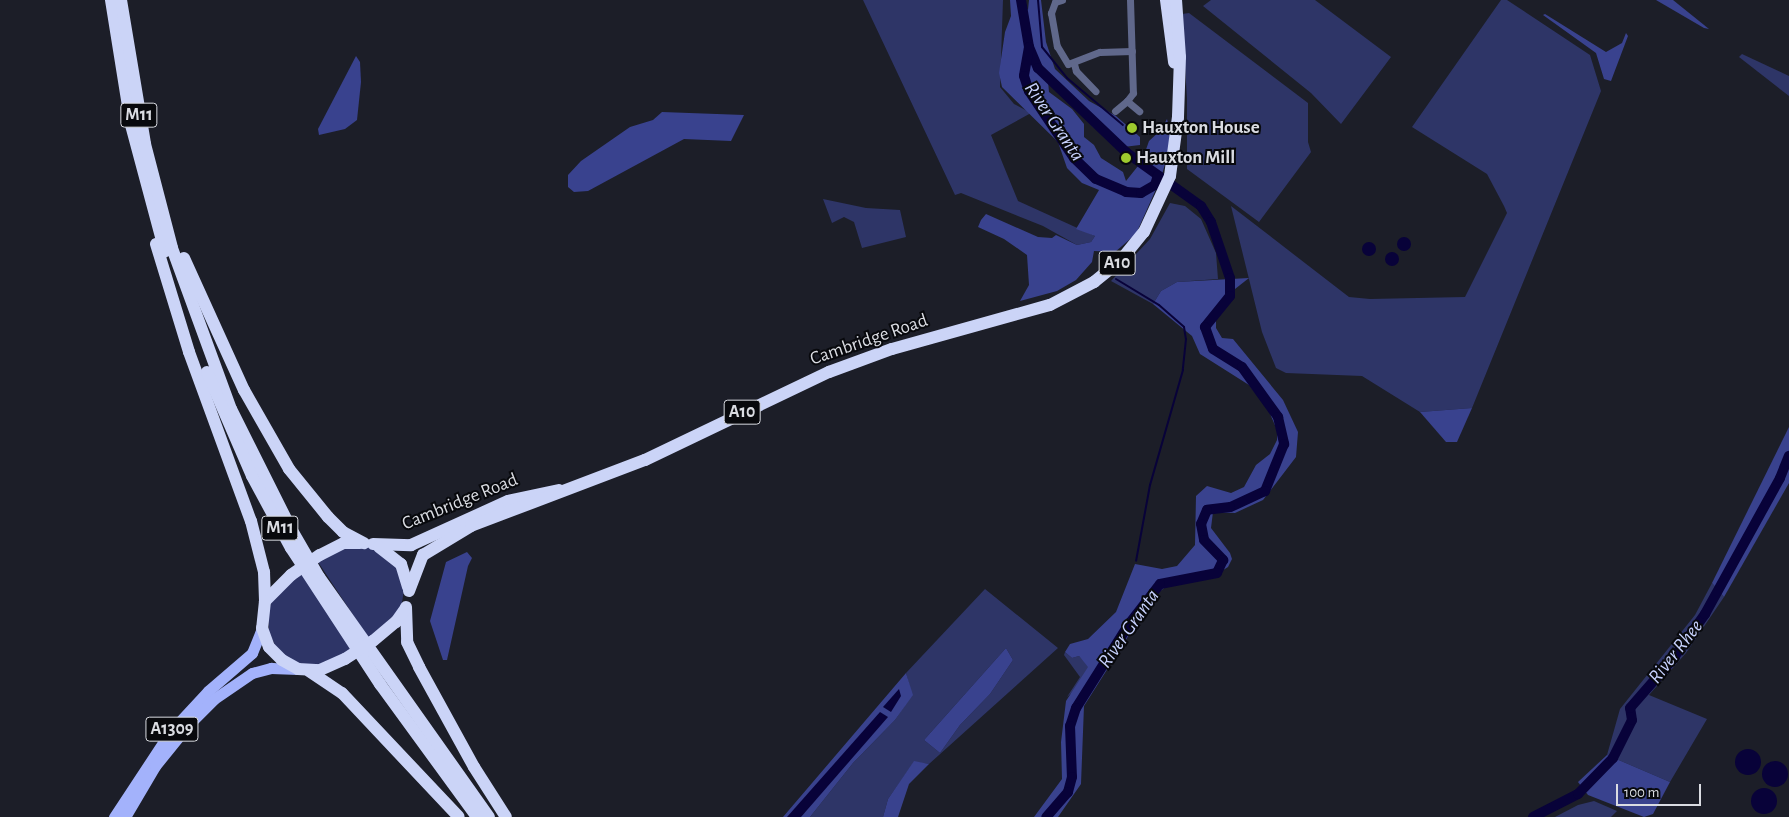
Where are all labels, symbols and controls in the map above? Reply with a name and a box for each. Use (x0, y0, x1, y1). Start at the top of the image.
water label: River Granta (1019, 78, 1089, 166)
road number: M11 (120, 100, 158, 130)
place label: Hauxton House (1142, 117, 1260, 139)
marker: Hauxton House (1126, 122, 1138, 134)
place label: Hauxton Mill (1136, 147, 1235, 169)
marker: Hauxton Mill (1120, 152, 1132, 164)
road number: A10 (1098, 248, 1136, 278)
street label: Cambridge Road (807, 309, 931, 371)
road number: A10 (723, 397, 761, 428)
street label: Cambridge Road (399, 468, 521, 536)
road number: M11 (261, 512, 299, 544)
water label: River Granta (1093, 585, 1165, 673)
water label: River Rhee (1644, 615, 1708, 689)
road number: A1309 (144, 714, 200, 744)
scale bar (1619, 774, 1704, 806)
text: 100 m (1624, 785, 1659, 800)

